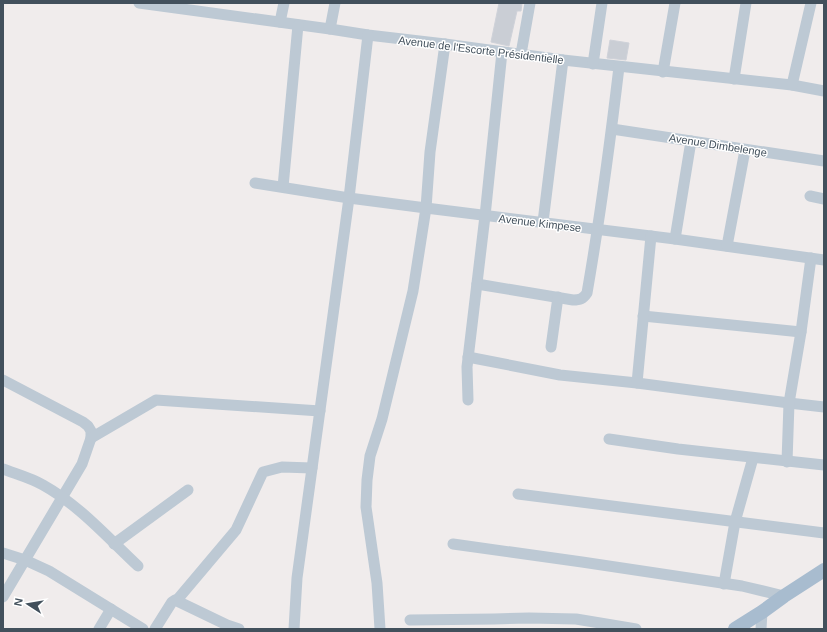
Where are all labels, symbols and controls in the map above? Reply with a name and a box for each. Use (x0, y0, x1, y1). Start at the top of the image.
street label: Avenue de l'Escorte Présidentielle (398, 34, 564, 66)
street label: Avenue Dimbelenge (668, 131, 768, 159)
street label: Avenue Kimpese (498, 212, 582, 234)
north arrow (8, 584, 48, 624)
text: N (12, 597, 25, 607)

